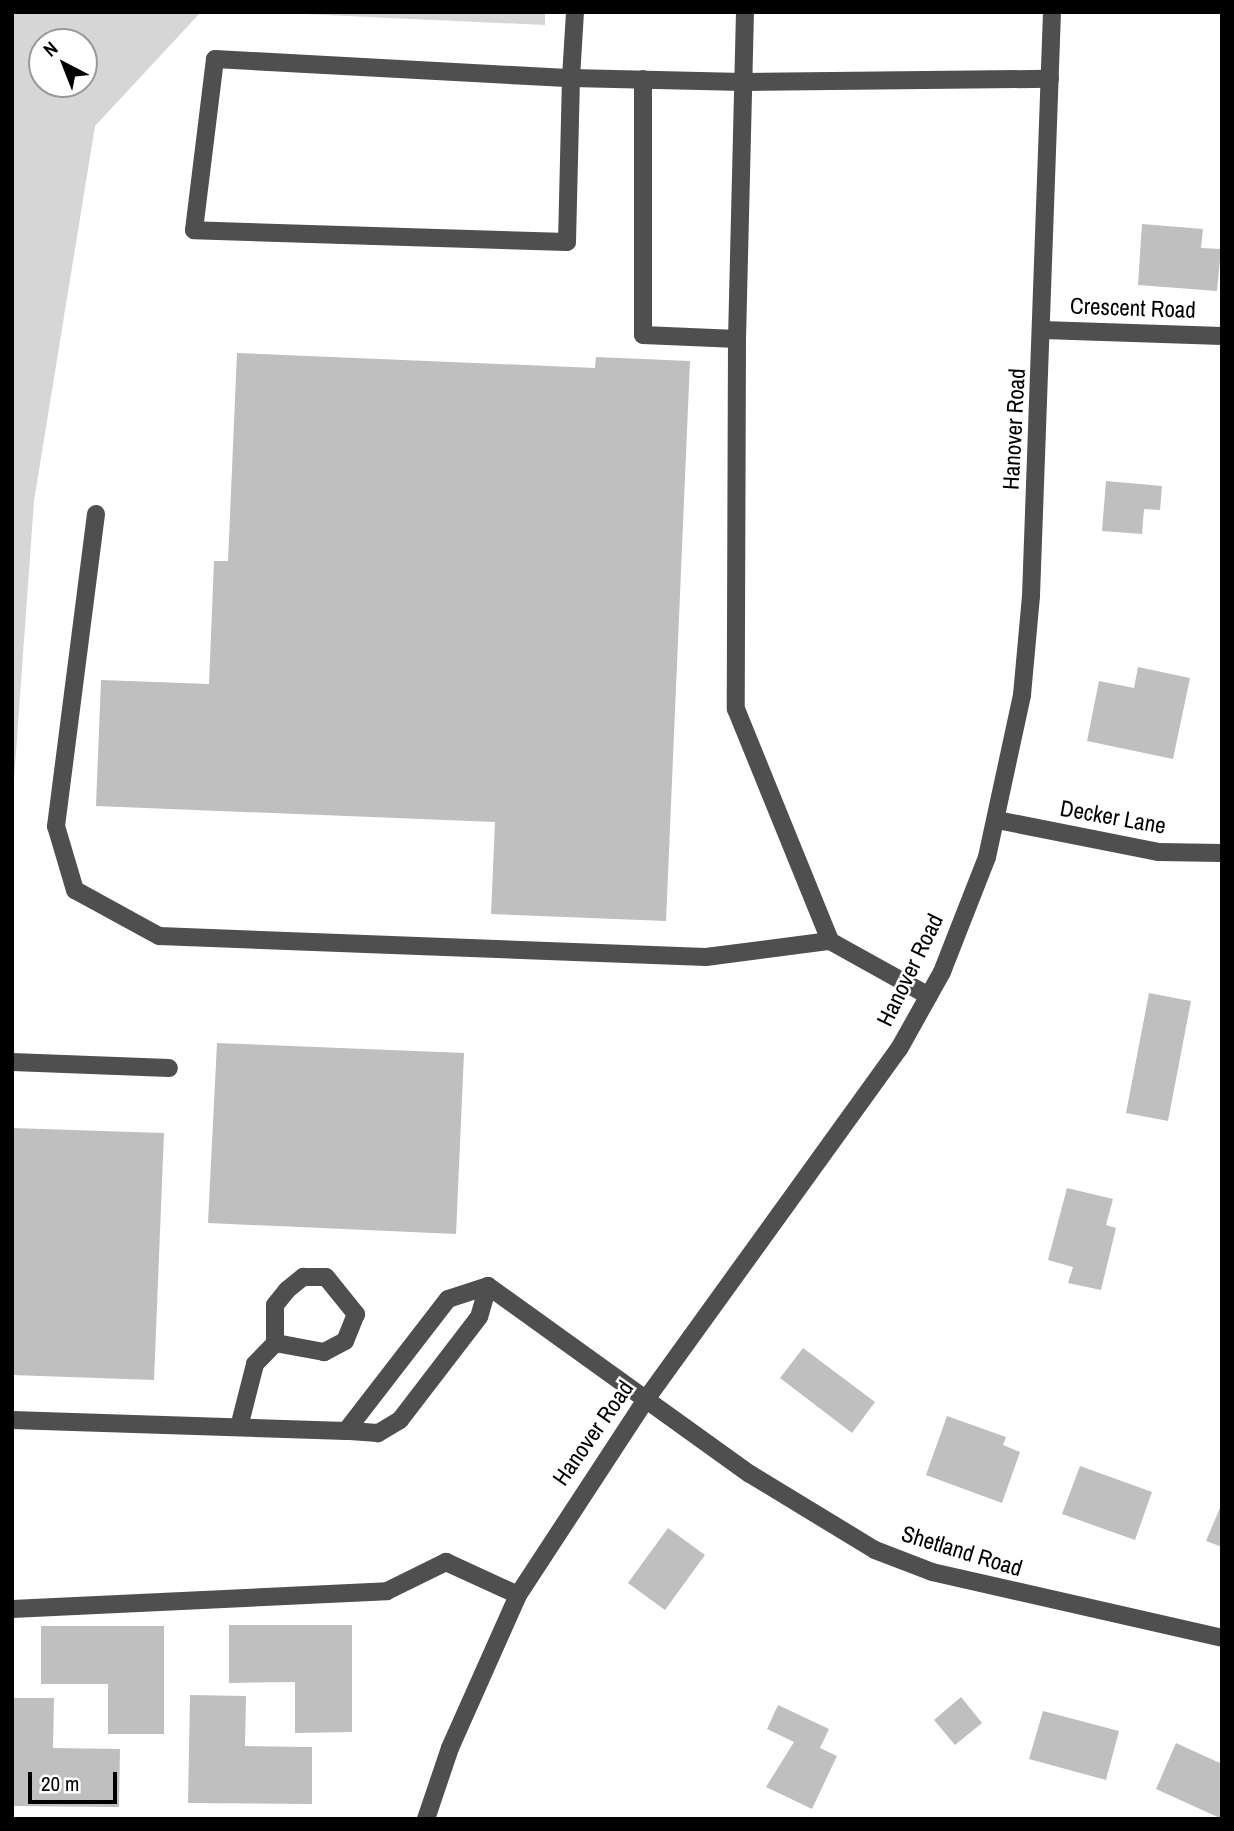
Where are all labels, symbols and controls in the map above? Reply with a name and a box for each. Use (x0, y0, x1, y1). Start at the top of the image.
north arrow (28, 28, 98, 98)
text: N (37, 35, 63, 62)
street label: Crescent Road (1070, 292, 1196, 324)
street label: Hanover Road (997, 368, 1031, 490)
street label: Decker Lane (1058, 794, 1168, 840)
street label: Hanover Road (871, 909, 949, 1031)
street label: Hanover Road (547, 1375, 639, 1491)
street label: Shetland Road (898, 1520, 1026, 1582)
scale bar (32, 1758, 121, 1802)
text: 20 m (41, 1769, 79, 1798)

